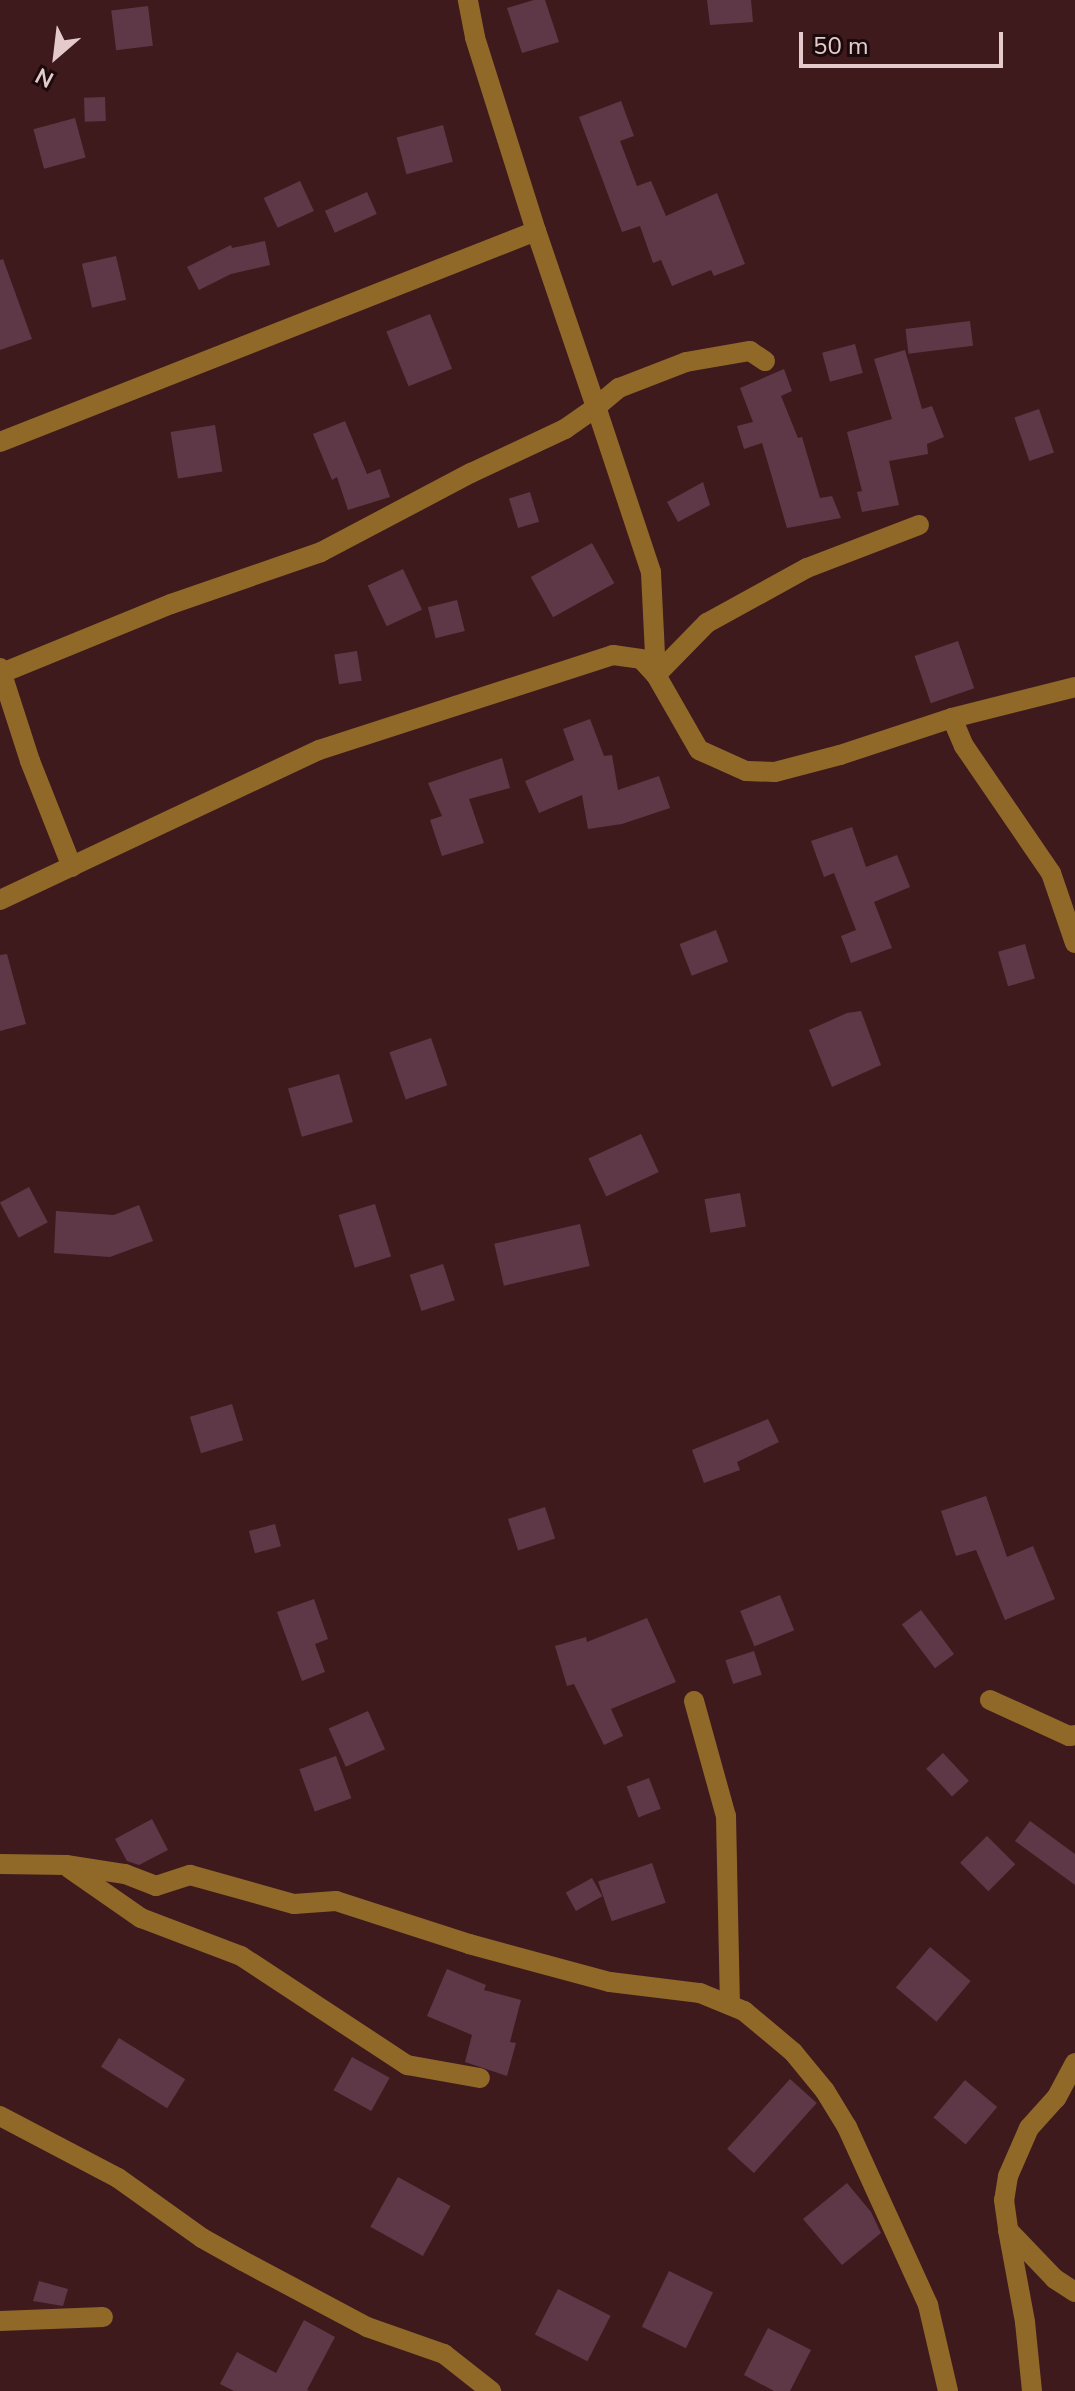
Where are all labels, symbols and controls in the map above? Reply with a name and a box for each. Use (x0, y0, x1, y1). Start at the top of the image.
north arrow (16, 16, 96, 96)
scale bar (803, 16, 1007, 66)
text: 50 m (813, 30, 869, 62)
text: N (30, 60, 59, 94)

